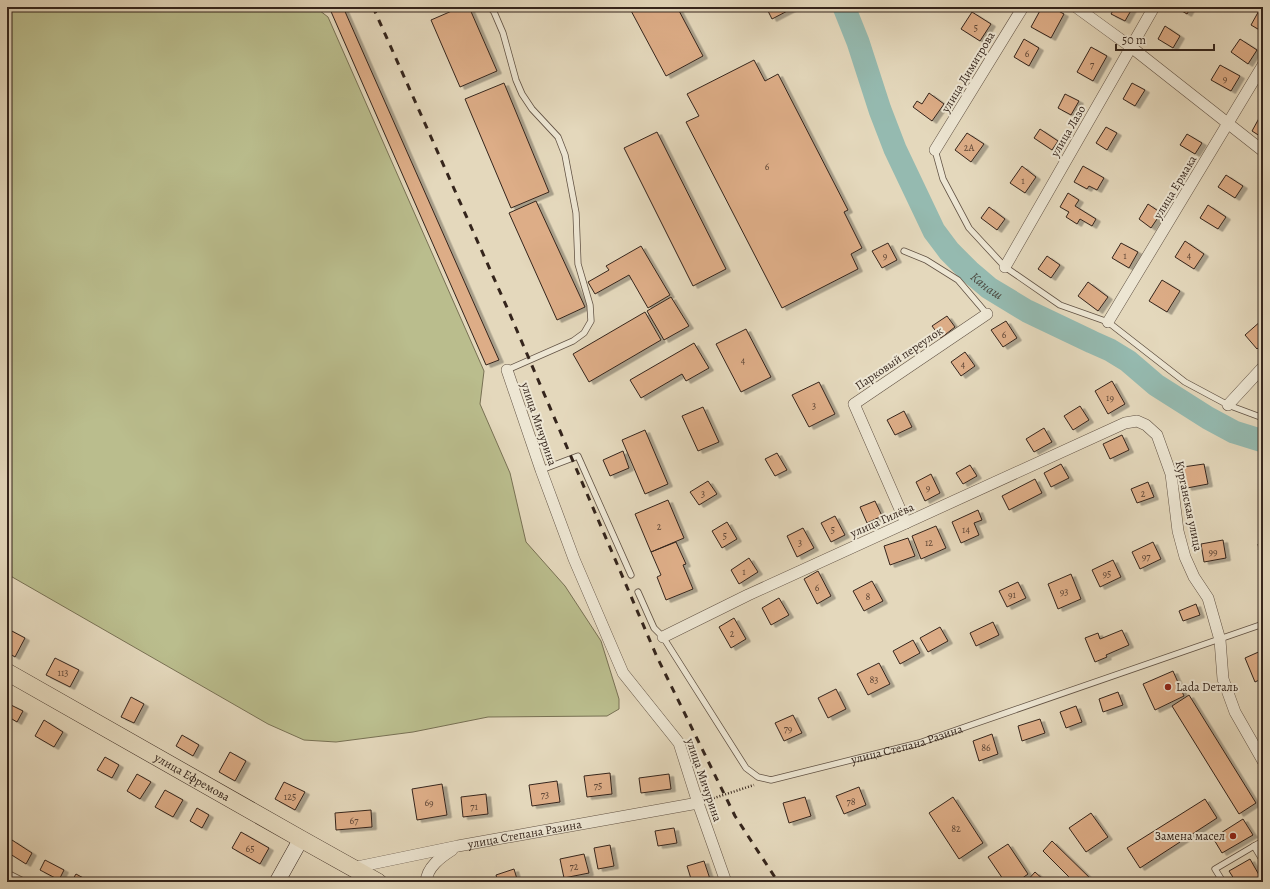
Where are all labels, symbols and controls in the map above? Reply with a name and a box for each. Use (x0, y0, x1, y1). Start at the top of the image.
house number: 5 (974, 21, 978, 34)
scale bar (1116, 26, 1214, 52)
street label: улица Димитрова (937, 28, 999, 116)
text: 50 m (1122, 32, 1146, 48)
house number: 6 (1025, 47, 1030, 60)
house number: 7 (1090, 58, 1095, 71)
house number: 9 (1223, 72, 1228, 85)
street label: улица Лазо (1046, 102, 1089, 161)
house number: 2А (964, 141, 974, 154)
street label: улица Ермака (1149, 152, 1201, 223)
house number: 6 (765, 160, 770, 173)
house number: 1 (1021, 174, 1025, 187)
house number: 9 (883, 249, 888, 262)
house number: 1 (1123, 249, 1127, 262)
house number: 4 (1187, 249, 1192, 262)
water label: Канаш (967, 268, 1006, 303)
street label: Парковый переулок (852, 323, 946, 393)
house number: 6 (1002, 328, 1007, 341)
house number: 4 (741, 354, 746, 367)
house number: 4 (961, 358, 966, 371)
street label: улица Мичурина (517, 379, 561, 468)
house number: 19 (1106, 391, 1114, 404)
house number: 3 (812, 399, 816, 412)
street label: Курганская улица (1172, 459, 1206, 553)
house number: 9 (926, 481, 931, 494)
house number: 3 (701, 487, 705, 500)
house number: 2 (1141, 487, 1146, 500)
street label: улица Гилёва (847, 499, 917, 542)
house number: 2 (657, 520, 662, 533)
house number: 5 (831, 523, 835, 536)
house number: 14 (962, 523, 970, 536)
house number: 5 (723, 529, 727, 542)
house number: 3 (798, 536, 802, 549)
house number: 12 (925, 536, 933, 549)
house number: 99 (1208, 545, 1218, 558)
house number: 97 (1142, 550, 1151, 563)
house number: 1 (742, 565, 746, 578)
house number: 95 (1103, 567, 1111, 580)
house number: 6 (815, 581, 820, 594)
house number: 93 (1060, 585, 1068, 598)
house number: 91 (1008, 588, 1017, 601)
house number: 8 (866, 590, 871, 603)
house number: 2 (730, 627, 735, 640)
house number: 113 (58, 666, 69, 679)
house number: 83 (869, 673, 879, 686)
place label: Lada Dеталь (1176, 679, 1239, 695)
marker: Lada Dеталь (1163, 682, 1173, 692)
street label: улица Степана Разина (848, 720, 965, 768)
house number: 79 (784, 722, 793, 735)
street label: улица Мичурина (682, 735, 726, 824)
house number: 86 (981, 741, 991, 754)
street label: улица Ефремова (151, 749, 233, 805)
house number: 75 (594, 779, 602, 792)
house number: 73 (541, 788, 549, 801)
house number: 125 (284, 790, 296, 803)
house number: 78 (846, 795, 856, 808)
house number: 69 (424, 796, 434, 809)
house number: 71 (470, 800, 478, 813)
house number: 67 (350, 814, 359, 827)
street label: улица Степана Разина (466, 816, 583, 852)
house number: 82 (951, 822, 961, 835)
place label: Замена масел (1155, 828, 1225, 844)
marker: Замена масел (1228, 831, 1238, 841)
house number: 65 (246, 842, 254, 855)
house number: 72 (570, 860, 579, 873)

